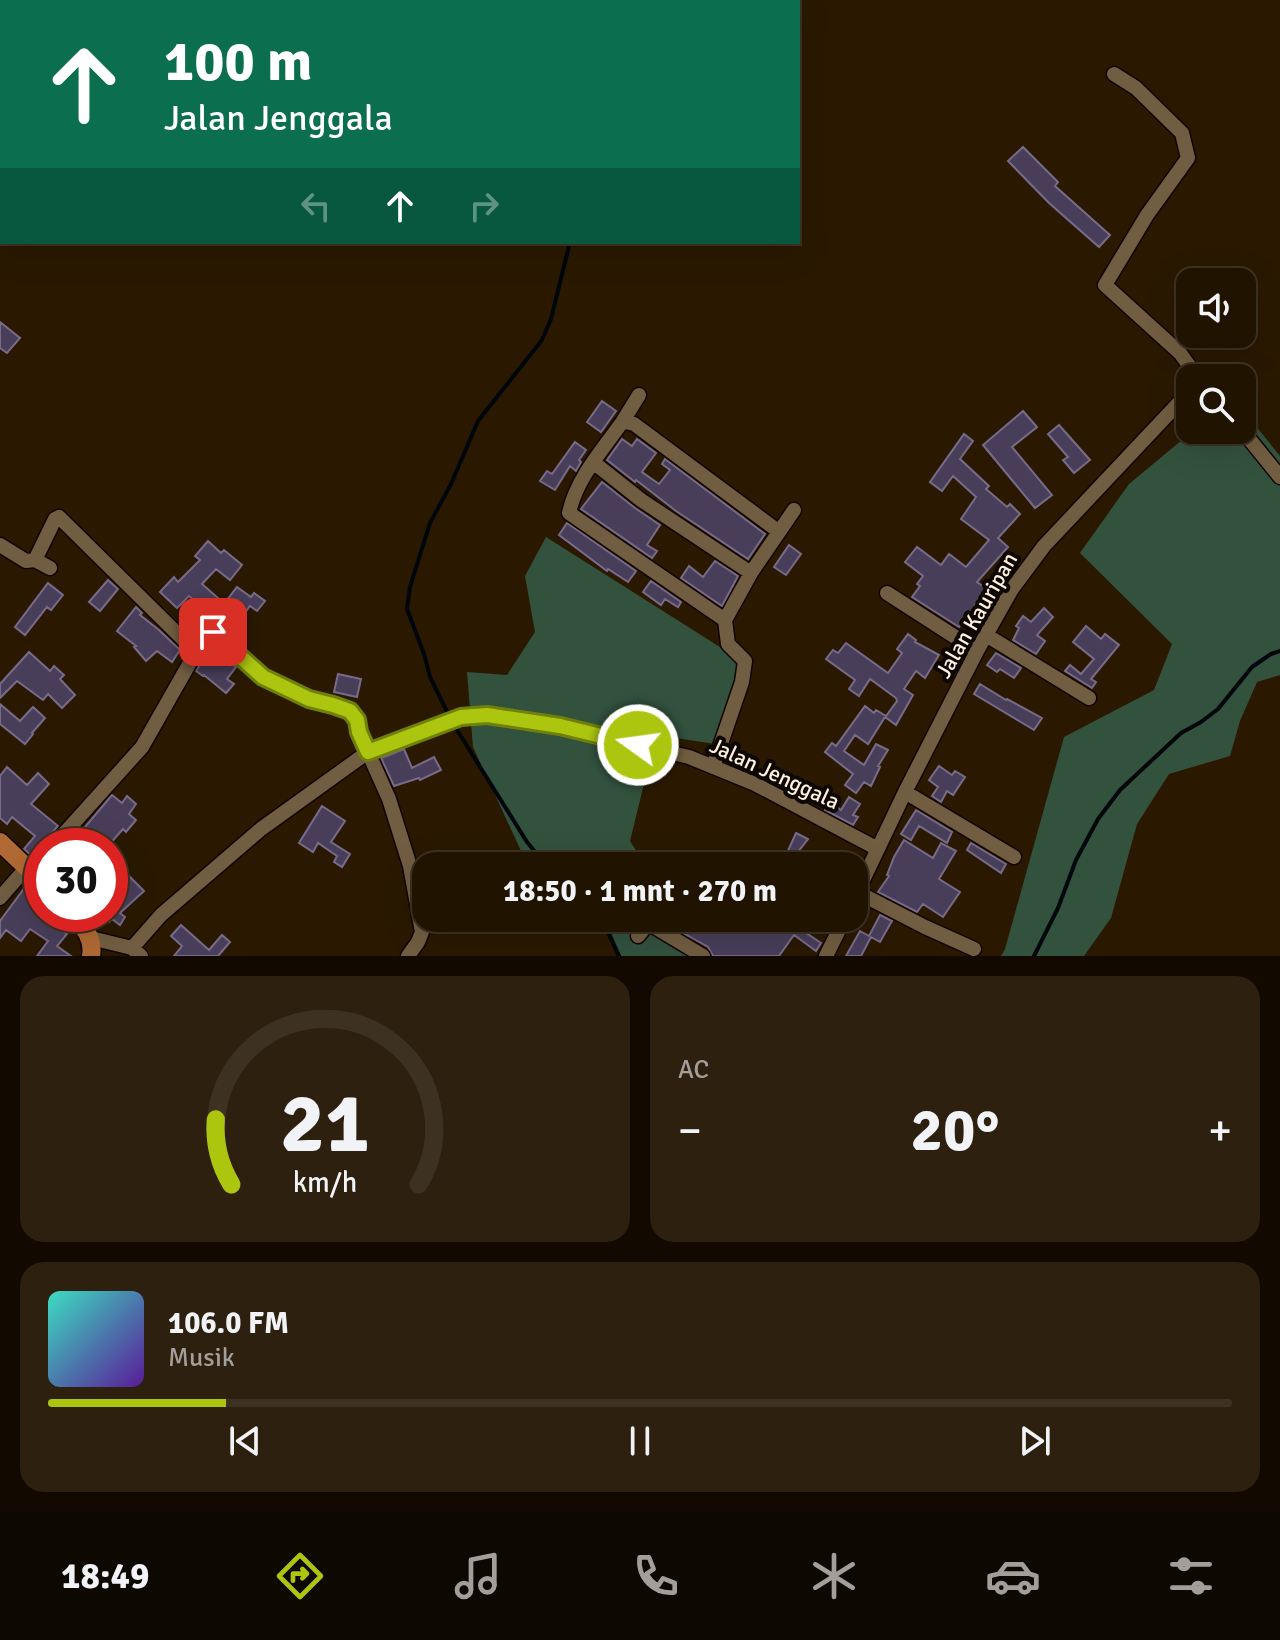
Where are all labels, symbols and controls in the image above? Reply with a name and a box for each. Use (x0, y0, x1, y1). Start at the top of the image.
text: 100 m (164, 27, 312, 96)
icon: ahead (32, 32, 136, 136)
text: Jalan Jenggala (164, 96, 393, 141)
icon: left (294, 184, 338, 228)
icon: ahead (378, 184, 422, 228)
icon: right (462, 184, 506, 228)
map controls (1176, 268, 1256, 444)
button: sound (1176, 268, 1256, 348)
button: search (1176, 364, 1256, 444)
street label: Jalan Kauripan (930, 548, 1023, 683)
pin (179, 598, 247, 666)
icon: arrive (191, 610, 235, 654)
position arrow (596, 703, 680, 787)
street label: Jalan Jenggala (706, 732, 844, 815)
speed limit sign: 30 (24, 828, 128, 932)
text: 18:50 · 1 mnt · 270 m (503, 873, 777, 910)
text: AC (678, 1054, 709, 1086)
text: 21 (280, 1073, 370, 1175)
text: 20° (911, 1094, 999, 1168)
text: − (678, 1104, 702, 1158)
text: + (1208, 1104, 1232, 1158)
text: km/h (293, 1165, 357, 1200)
text: 106.0 FM (168, 1305, 289, 1342)
text: Musik (168, 1342, 235, 1374)
icon: previous (223, 1419, 267, 1463)
icon: pause (618, 1419, 662, 1463)
icon: next (1013, 1419, 1057, 1463)
icon: directions (272, 1548, 328, 1604)
icon: music (450, 1548, 506, 1604)
icon: phone (628, 1548, 684, 1604)
icon: climate (806, 1548, 862, 1604)
icon: car (985, 1548, 1041, 1604)
icon: filters (1163, 1548, 1219, 1604)
text: 18:49 (61, 1554, 149, 1599)

